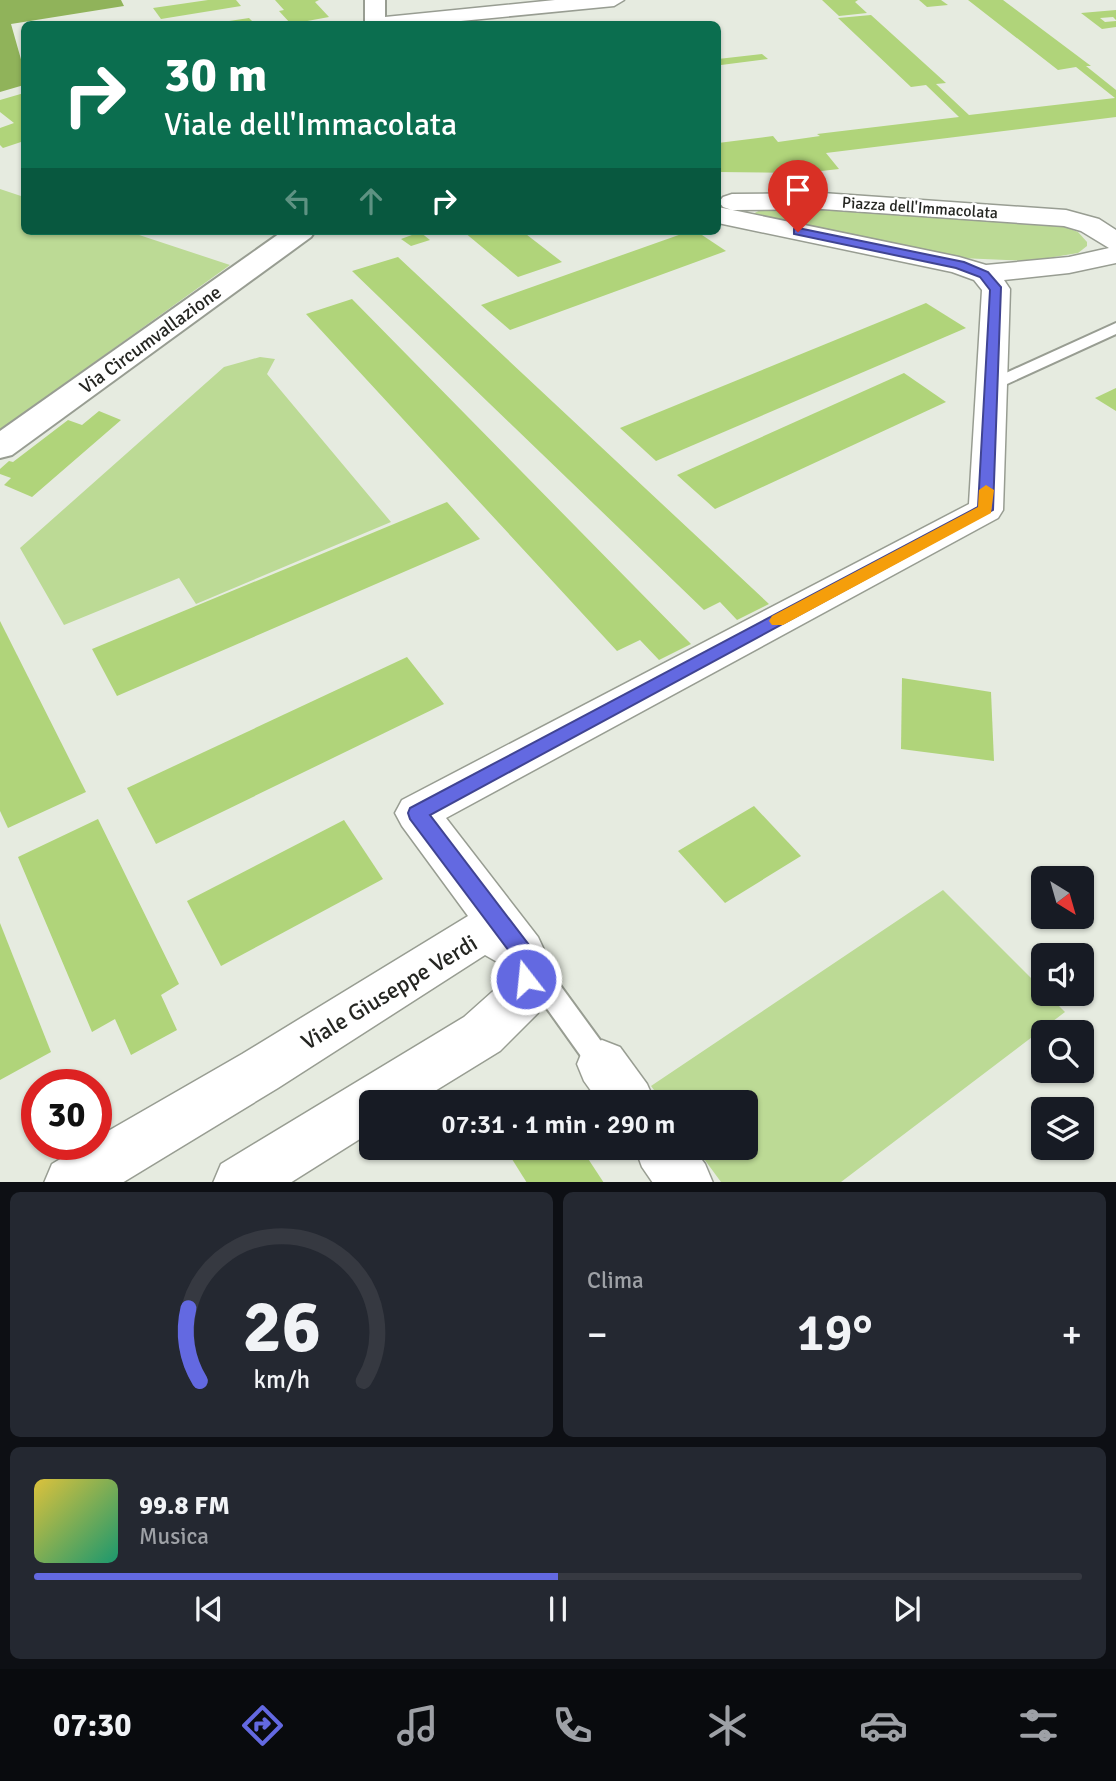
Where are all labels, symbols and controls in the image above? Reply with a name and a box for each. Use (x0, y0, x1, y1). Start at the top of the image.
text: 30 m (164, 45, 267, 105)
icon: right (49, 49, 140, 140)
text: Viale dell'Immacolata (164, 105, 457, 144)
pin (768, 160, 828, 232)
icon: arrive (779, 171, 817, 209)
icon: left (279, 182, 317, 220)
icon: ahead (352, 182, 390, 220)
icon: right (425, 182, 463, 220)
street label: Piazza dell'Immacolata (841, 193, 999, 223)
street label: Via Circumvallazione (75, 280, 226, 399)
north arrow (1031, 866, 1094, 929)
map controls (1031, 866, 1094, 1160)
street label: Viale Giuseppe Verdi (296, 928, 483, 1056)
position arrow (489, 942, 563, 1016)
button: sound (1031, 943, 1094, 1006)
button: search (1031, 1020, 1094, 1083)
speed limit sign: 30 (21, 1069, 112, 1160)
button: layers (1031, 1097, 1094, 1160)
text: 07:31 · 1 min · 290 m (442, 1109, 675, 1141)
text: Clima (587, 1266, 644, 1295)
text: 26 (242, 1283, 321, 1372)
text: 19° (796, 1301, 873, 1365)
text: − (587, 1311, 608, 1358)
text: + (1061, 1311, 1082, 1358)
text: km/h (253, 1363, 310, 1394)
text: 99.8 FM (139, 1490, 230, 1522)
text: Musica (139, 1522, 209, 1551)
icon: previous (190, 1590, 228, 1628)
icon: pause (539, 1590, 577, 1628)
icon: next (888, 1590, 926, 1628)
icon: directions (238, 1701, 287, 1750)
icon: music (393, 1701, 442, 1750)
icon: phone (548, 1701, 597, 1750)
icon: climate (703, 1701, 752, 1750)
icon: car (859, 1701, 908, 1750)
icon: filters (1014, 1701, 1063, 1750)
text: 07:30 (53, 1706, 132, 1745)

